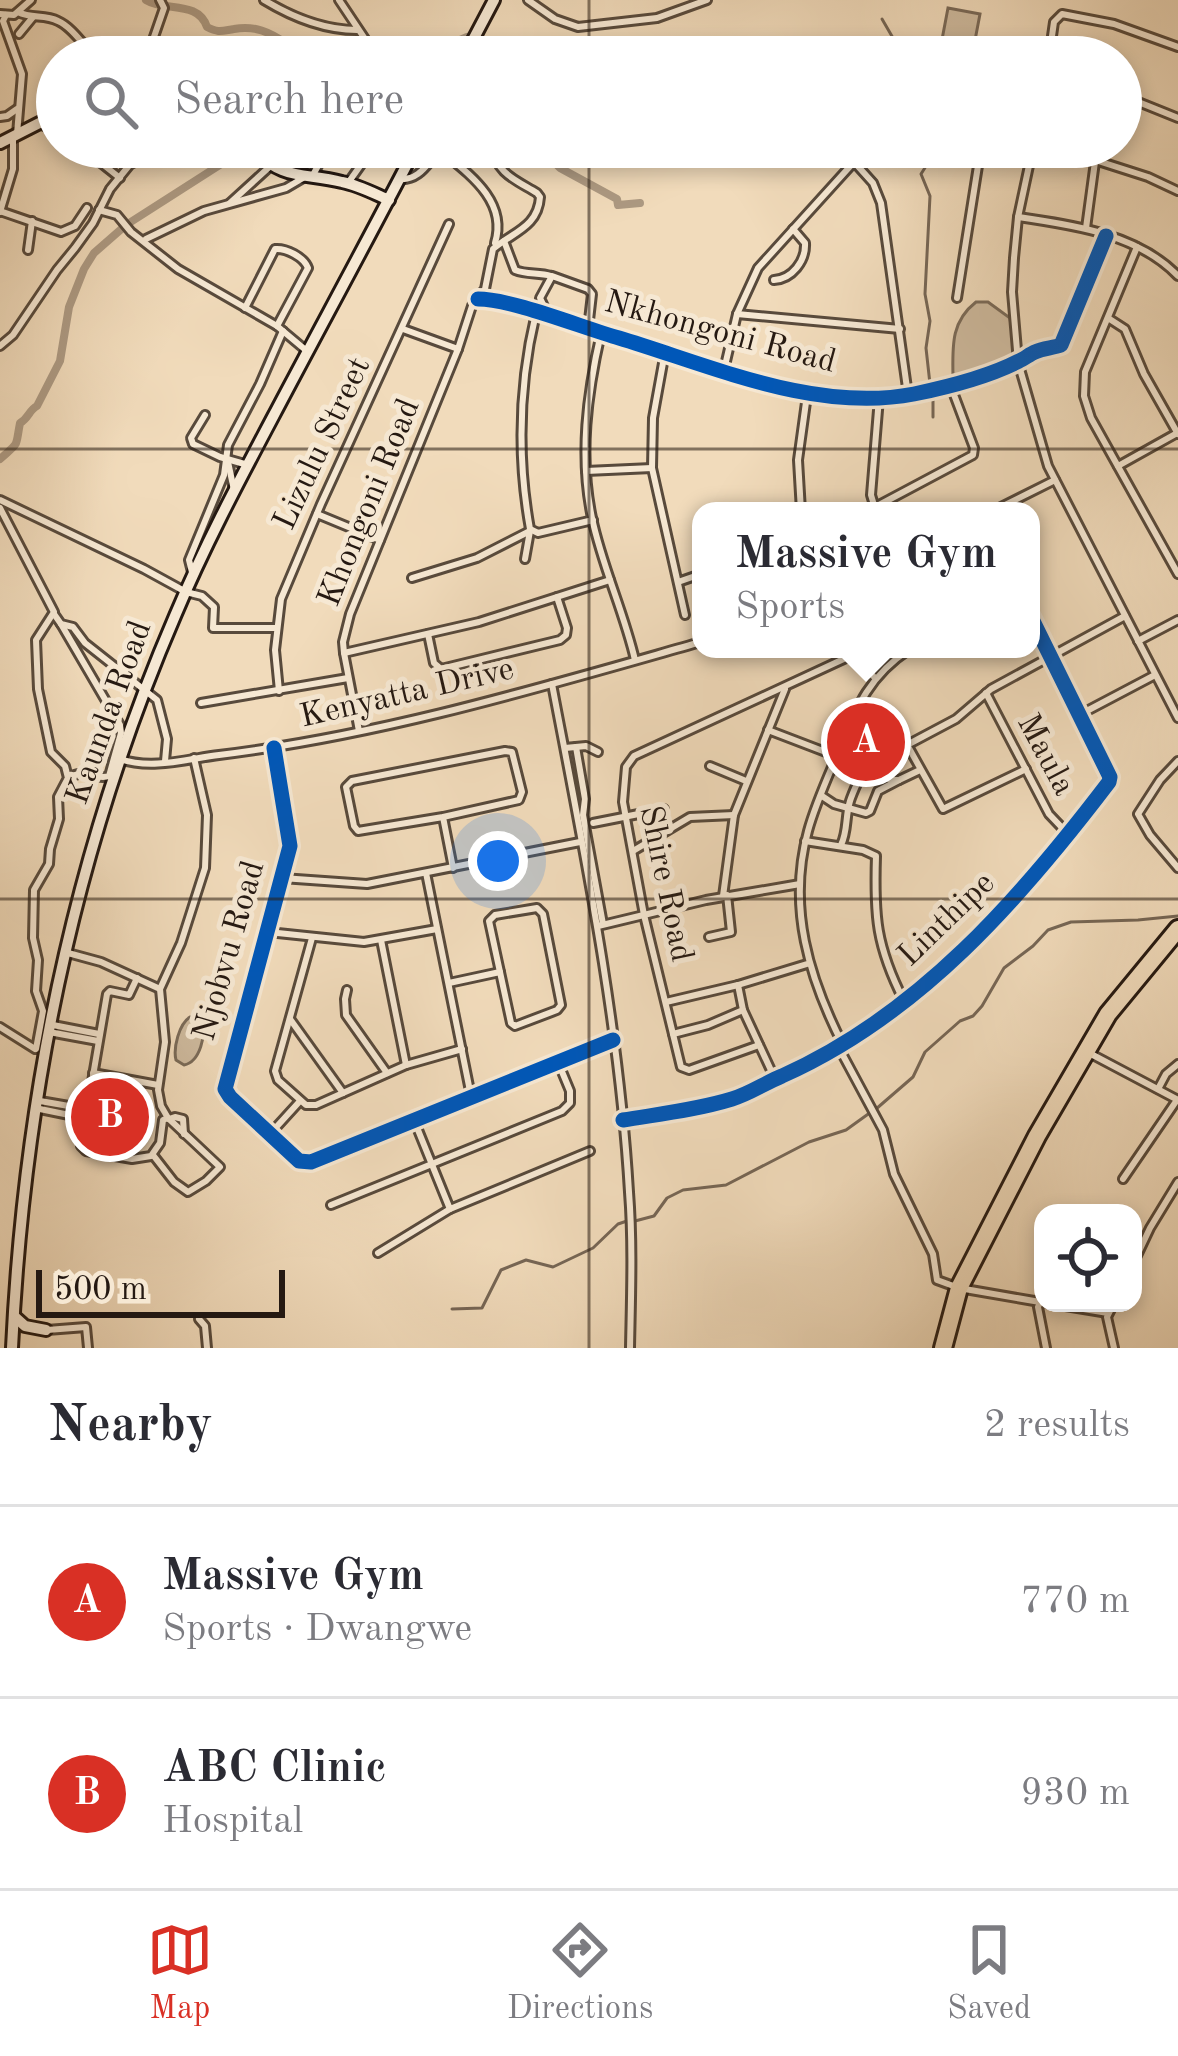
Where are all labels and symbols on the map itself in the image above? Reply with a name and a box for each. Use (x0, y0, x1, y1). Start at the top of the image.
street label: Nkhongoni Road (601, 286, 839, 380)
street label: Lizulu Street (269, 353, 377, 535)
street label: Khongoni Road (313, 394, 427, 612)
street label: Kaunda Road (61, 617, 159, 809)
street label: Kenyatta Drive (297, 653, 517, 735)
pin: A (827, 697, 905, 787)
street label: Maula (1010, 709, 1080, 801)
street label: Shire Road (632, 803, 698, 965)
your location (468, 831, 528, 891)
street label: Njobvu Road (189, 857, 271, 1045)
street label: Linthipe (893, 867, 1001, 973)
pin: B (71, 1072, 149, 1162)
scale bar (36, 1264, 285, 1317)

